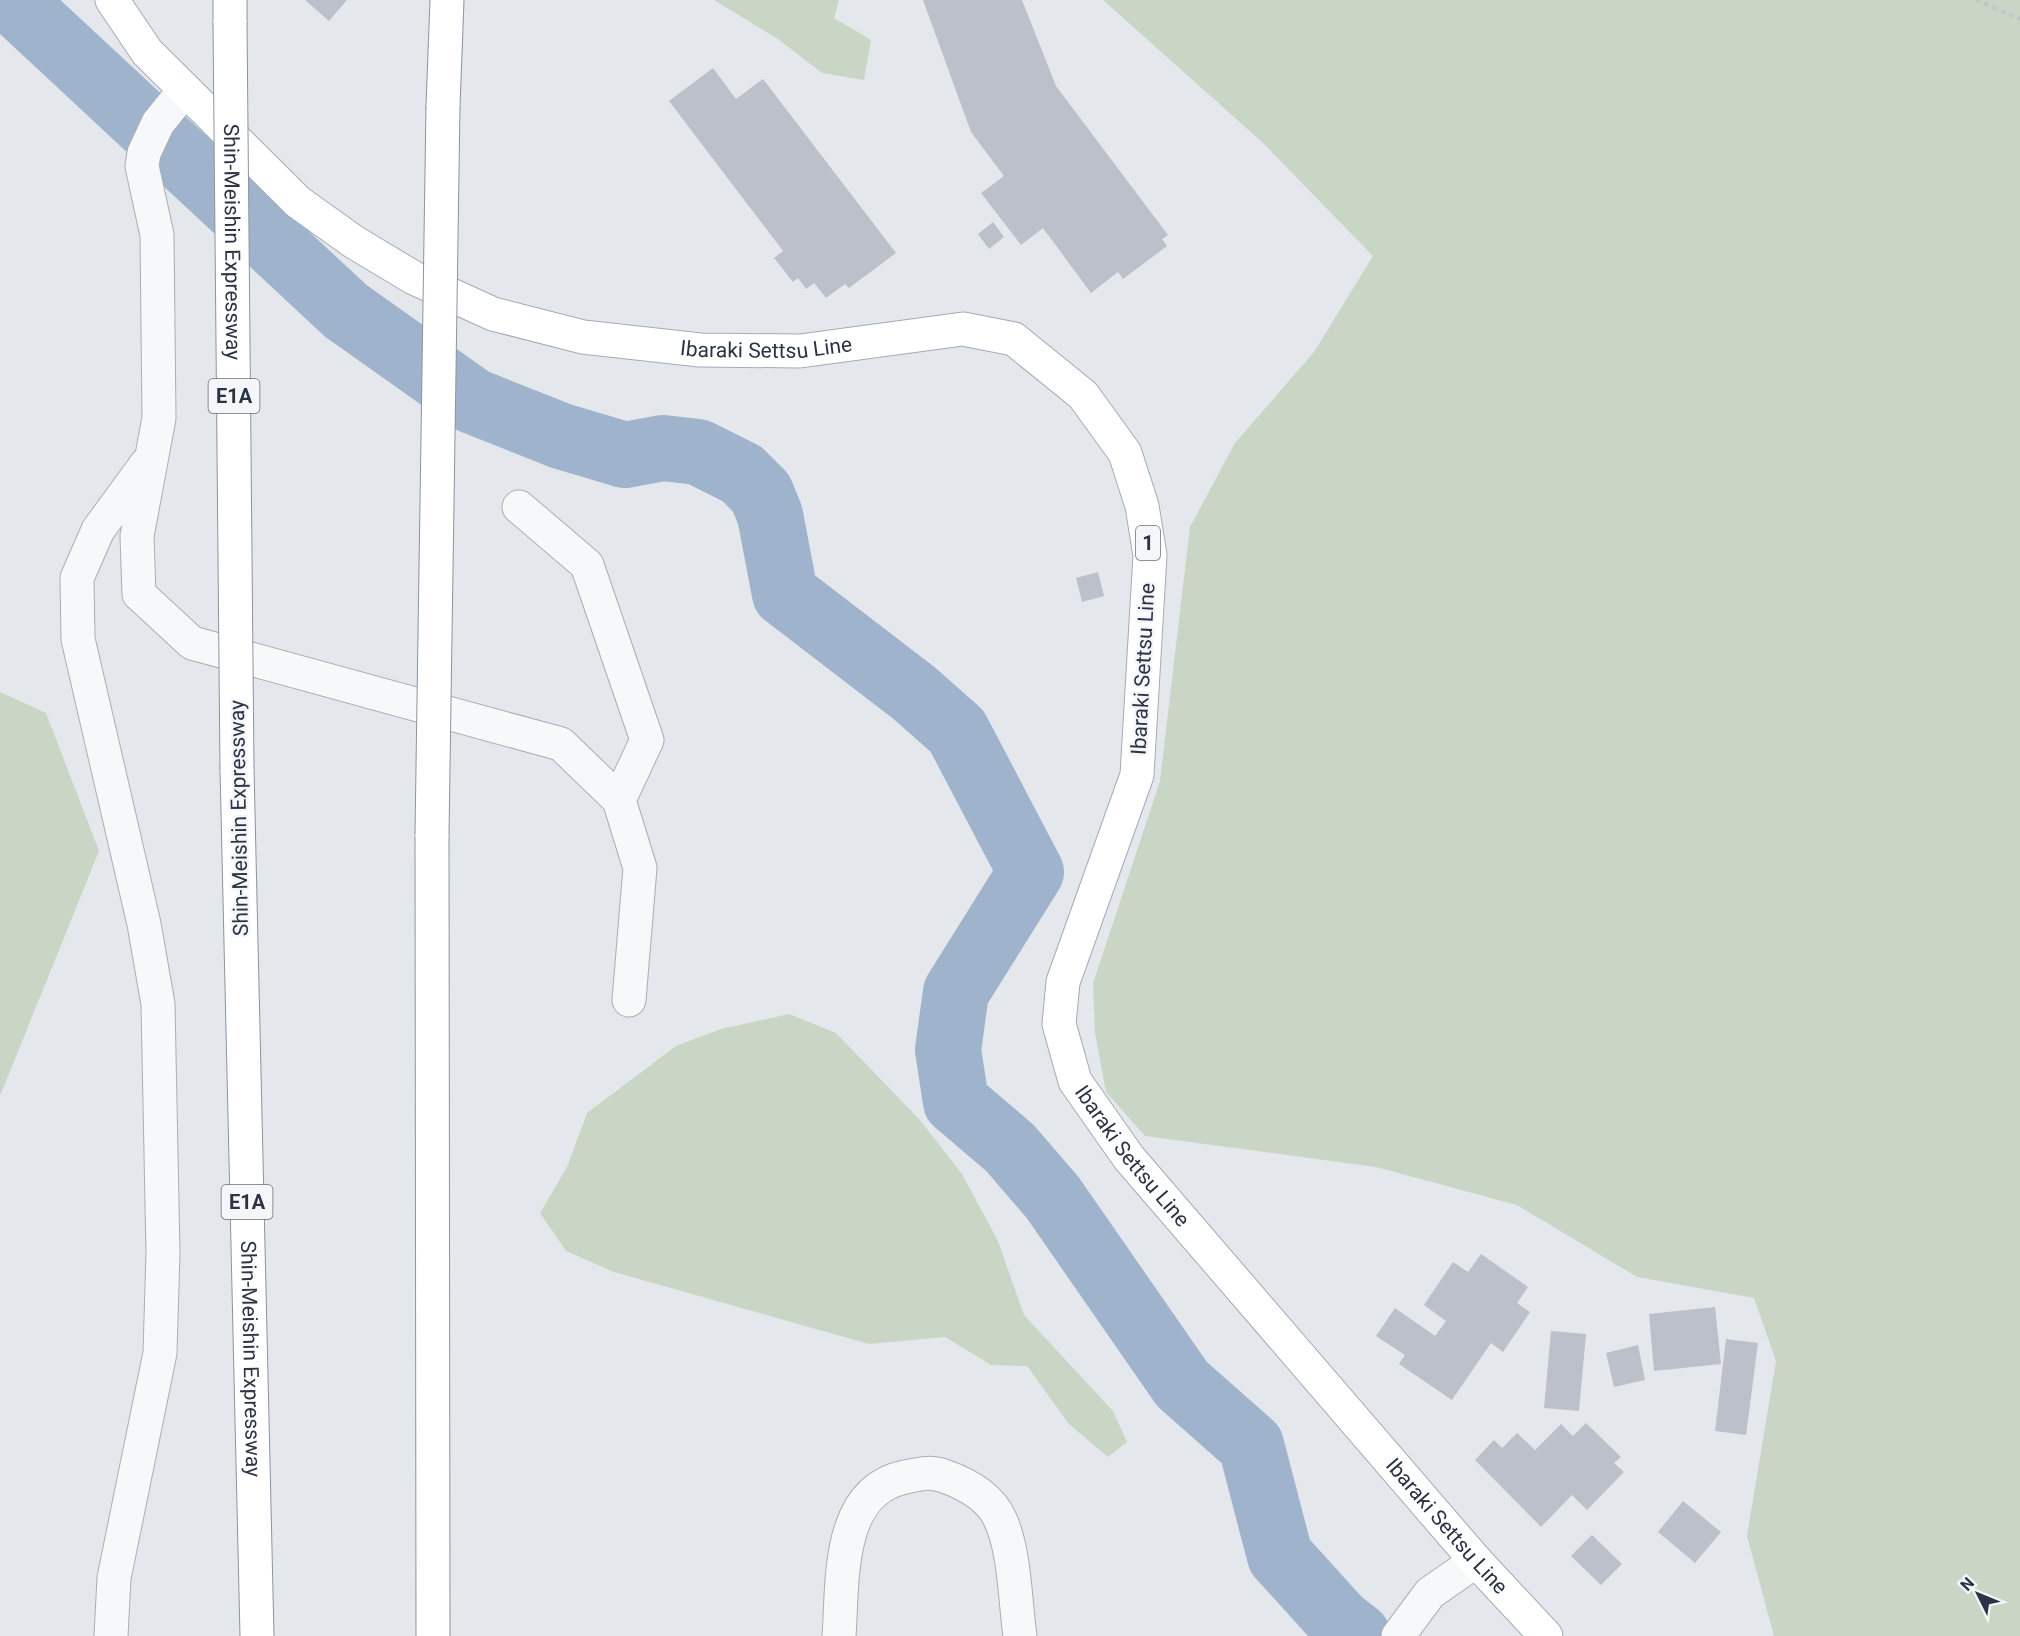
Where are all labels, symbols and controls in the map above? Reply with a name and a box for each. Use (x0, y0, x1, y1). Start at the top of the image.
street label: Shin-Meishin Expressway (219, 124, 245, 360)
street label: Ibaraki Settsu Line (679, 332, 854, 363)
road number: E1A (208, 379, 260, 413)
road number: 1 (1136, 526, 1160, 560)
street label: Ibaraki Settsu Line (1127, 582, 1159, 756)
street label: Shin-Meishin Expressway (225, 700, 253, 936)
street label: Ibaraki Settsu Line (1070, 1081, 1195, 1231)
road number: E1A (222, 1185, 272, 1219)
street label: Shin-Meishin Expressway (236, 1240, 265, 1477)
street label: Ibaraki Settsu Line (1381, 1453, 1513, 1599)
north arrow (1948, 1564, 2008, 1624)
text: N (1957, 1574, 1978, 1595)

